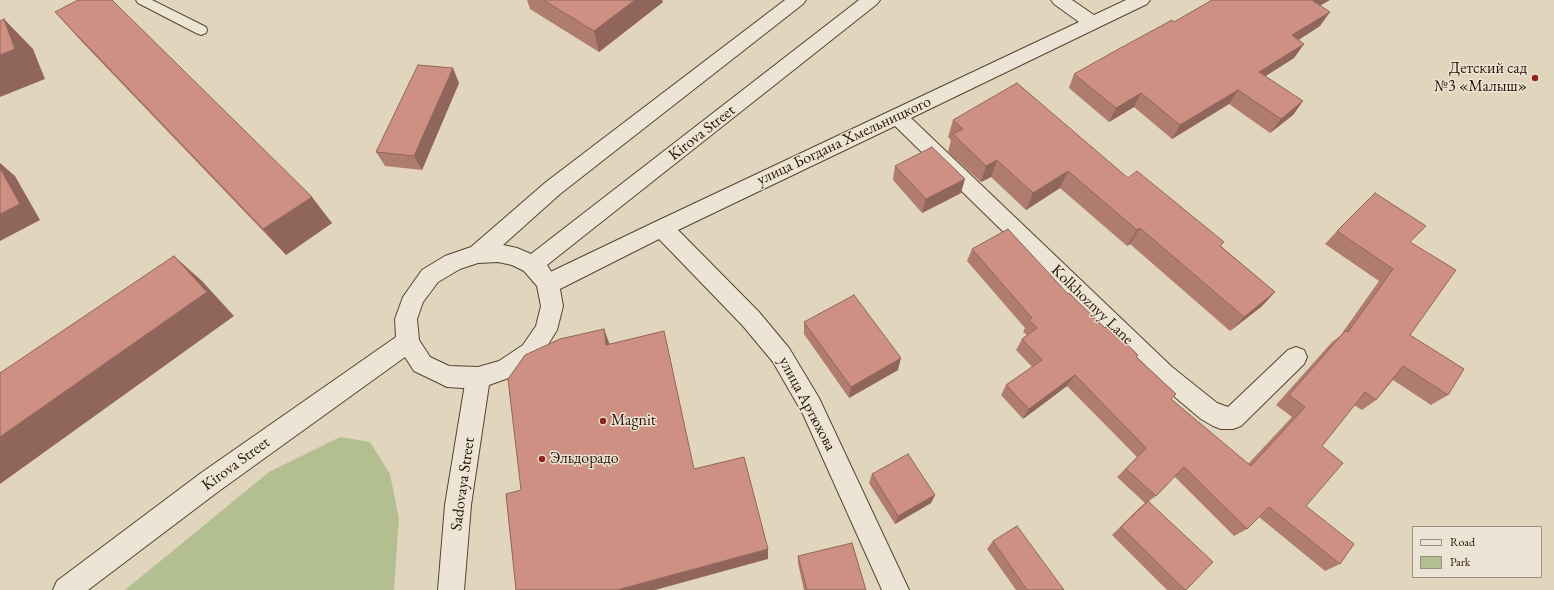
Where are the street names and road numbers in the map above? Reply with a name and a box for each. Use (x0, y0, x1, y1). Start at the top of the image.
street label: улица Богдана Хмельницкого (754, 92, 934, 190)
street label: Kirova Street (665, 101, 739, 165)
street label: Kolkhoznyy Lane (1047, 261, 1137, 349)
street label: улица Артюхова (774, 354, 840, 454)
street label: Kirova Street (198, 433, 274, 495)
street label: Sadovaya Street (447, 436, 479, 532)

